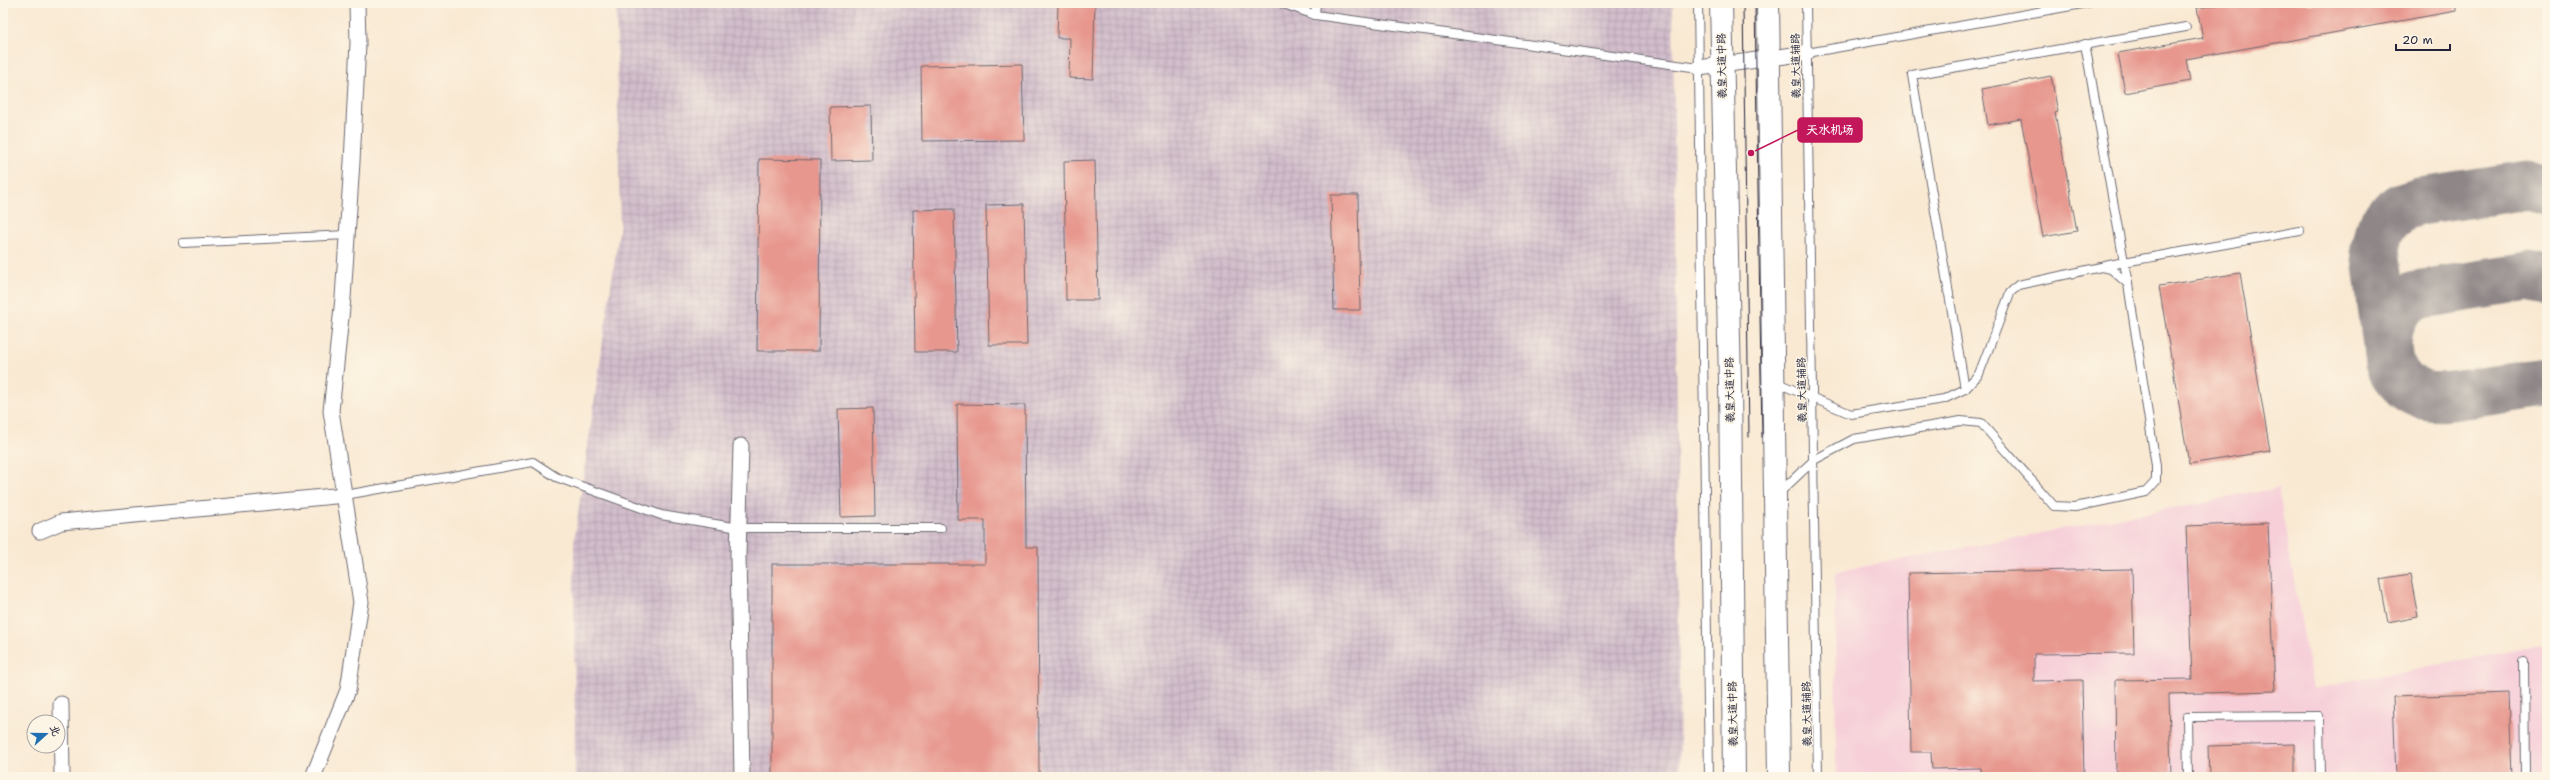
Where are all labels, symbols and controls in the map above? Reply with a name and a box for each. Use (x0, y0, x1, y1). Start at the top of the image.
scale bar (2396, 26, 2450, 52)
text: 20 m (2402, 32, 2433, 48)
street label: 羲皇大道中路 (1714, 33, 1730, 99)
street label: 羲皇大道辅路 (1788, 33, 1804, 99)
callout: 天水机场 (1798, 118, 1862, 142)
text: 天水机场 (1806, 122, 1854, 138)
street label: 羲皇大道中路 (1722, 357, 1738, 423)
street label: 羲皇大道辅路 (1794, 357, 1810, 423)
street label: 羲皇大道中路 (1725, 681, 1741, 747)
street label: 羲皇大道辅路 (1799, 681, 1815, 747)
north arrow (26, 714, 66, 754)
text: 北 (46, 723, 64, 738)

